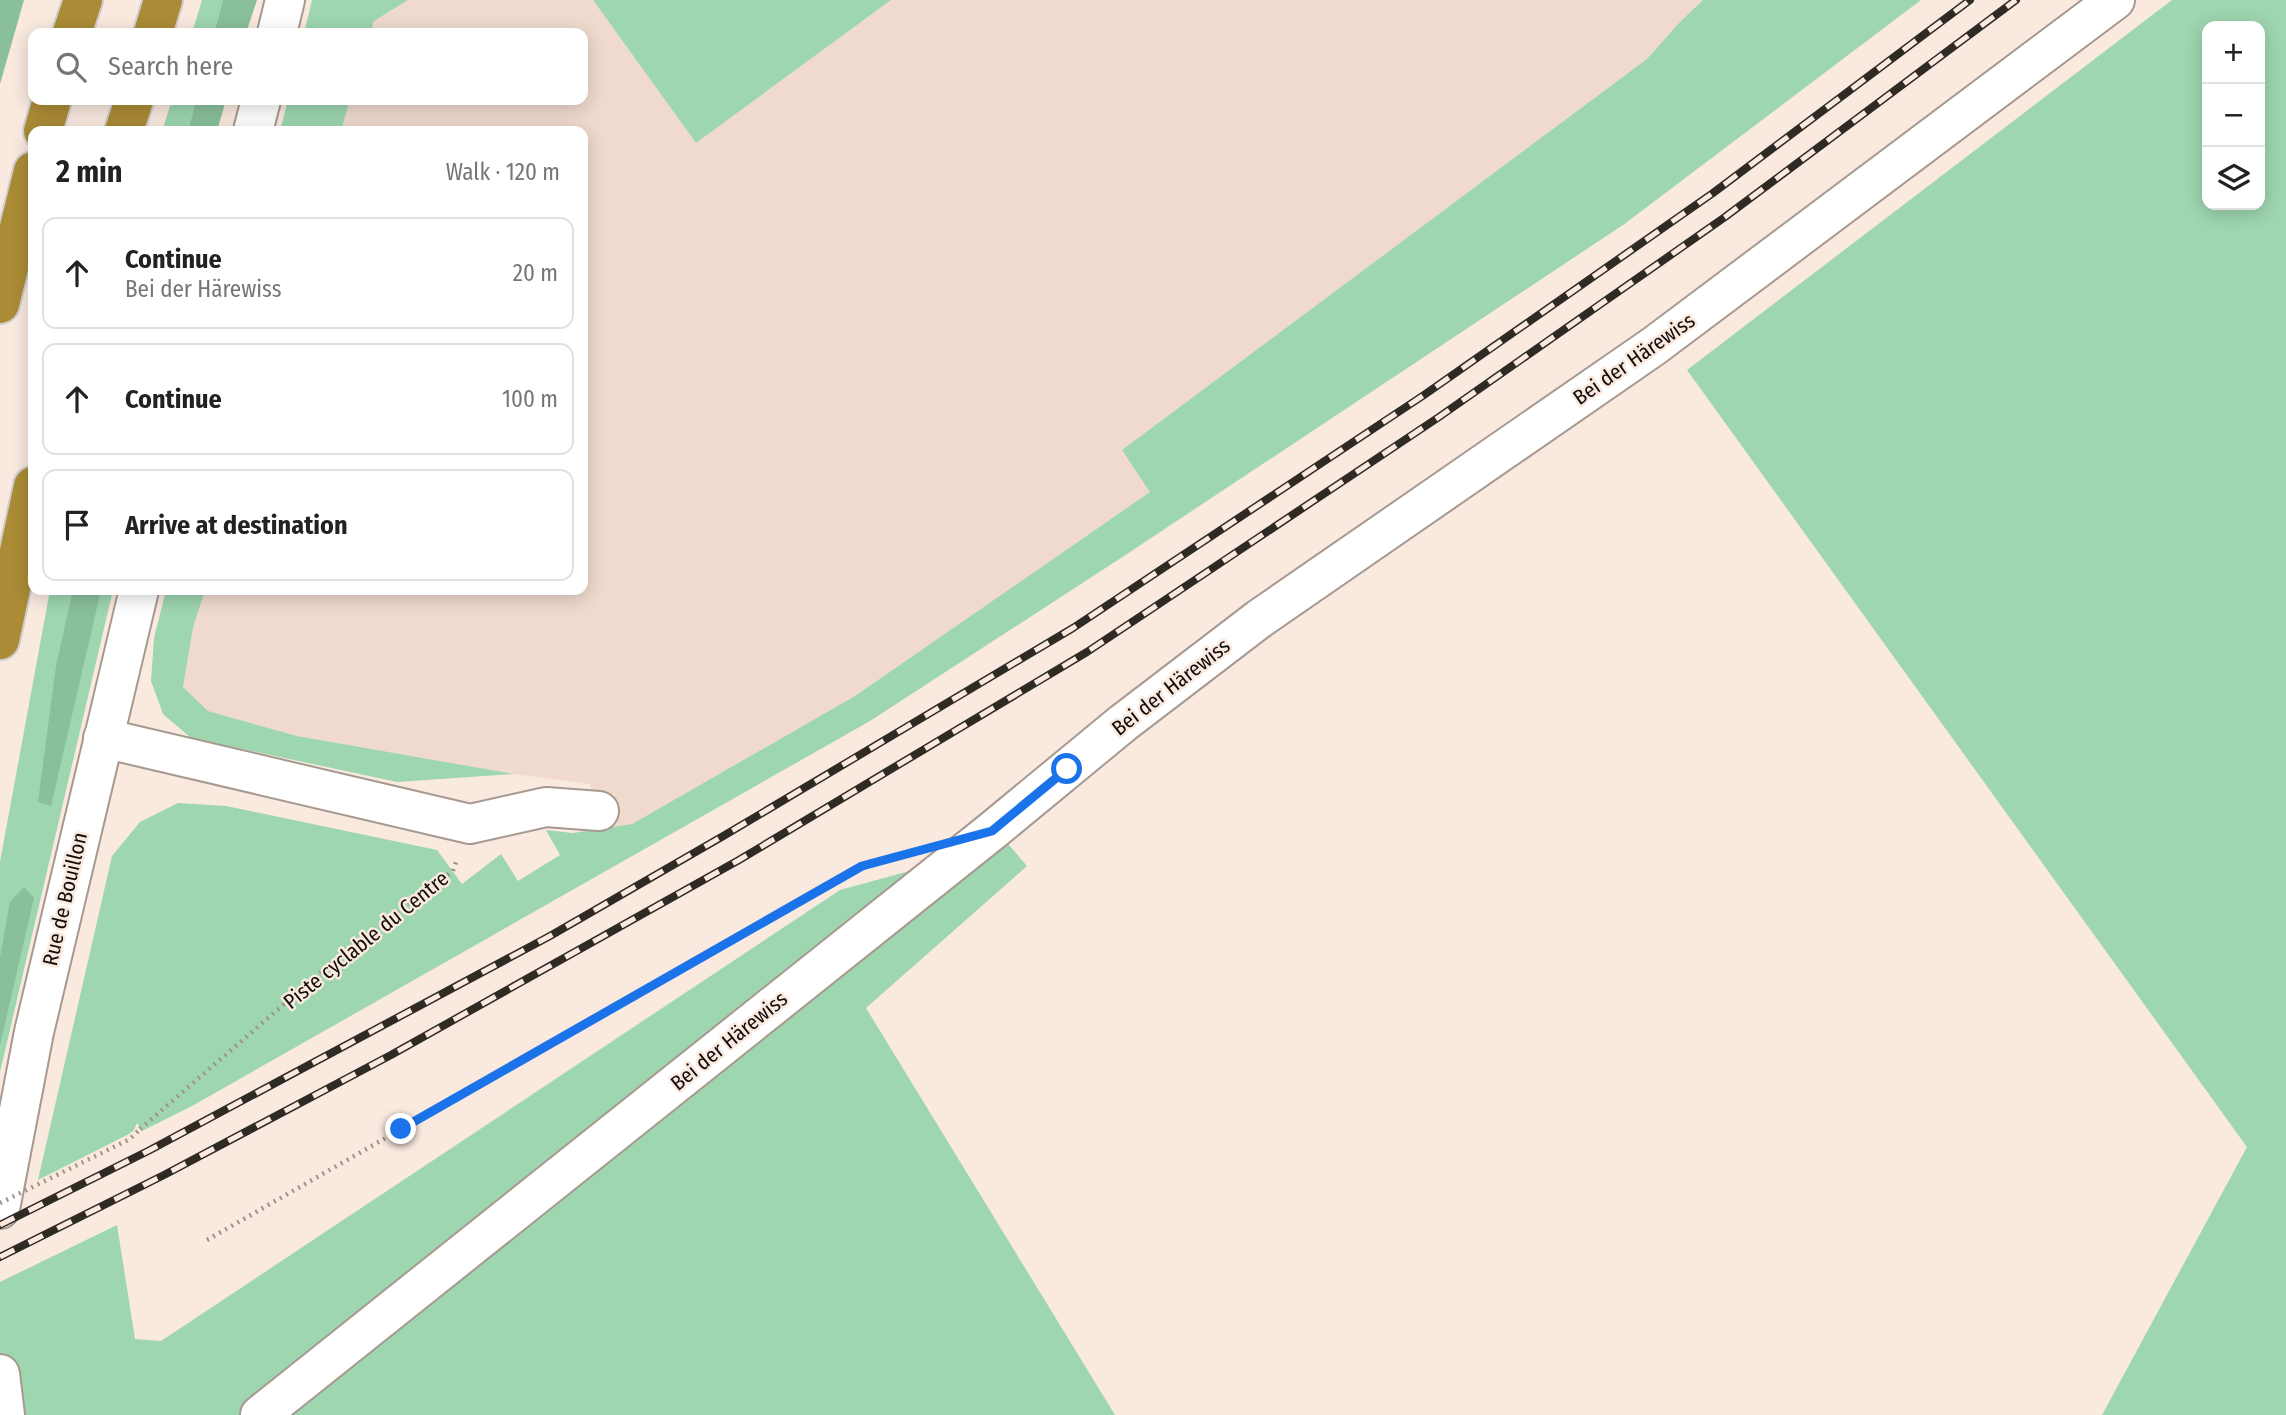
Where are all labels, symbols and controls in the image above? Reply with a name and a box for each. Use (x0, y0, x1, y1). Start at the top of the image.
map controls (2202, 21, 2265, 210)
button: + (2202, 21, 2265, 84)
search box (28, 28, 588, 105)
icon: search (52, 48, 90, 86)
text: Search here (108, 51, 233, 82)
button: − (2202, 84, 2265, 147)
button: layers (2202, 147, 2265, 210)
text: 2 min (56, 154, 123, 190)
text: Walk · 120 m (446, 158, 560, 186)
text: Continue (125, 244, 222, 275)
icon: ahead (58, 254, 96, 292)
text: 20 m (513, 259, 558, 287)
text: Bei der Härewiss (125, 275, 282, 303)
street label: Bei der Härewiss (1568, 307, 1700, 411)
icon: ahead (58, 380, 96, 418)
text: Continue (125, 384, 222, 415)
text: 100 m (502, 385, 558, 413)
icon: arrive (58, 506, 96, 544)
text: Arrive at destination (125, 510, 348, 541)
street label: Bei der Härewiss (1107, 633, 1235, 741)
route start (1051, 753, 1082, 784)
street label: Rue de Bouillon (37, 830, 93, 968)
street label: Piste cyclable du Centre (278, 865, 454, 1015)
street label: Bei der Härewiss (665, 986, 793, 1096)
route end (385, 1113, 416, 1144)

